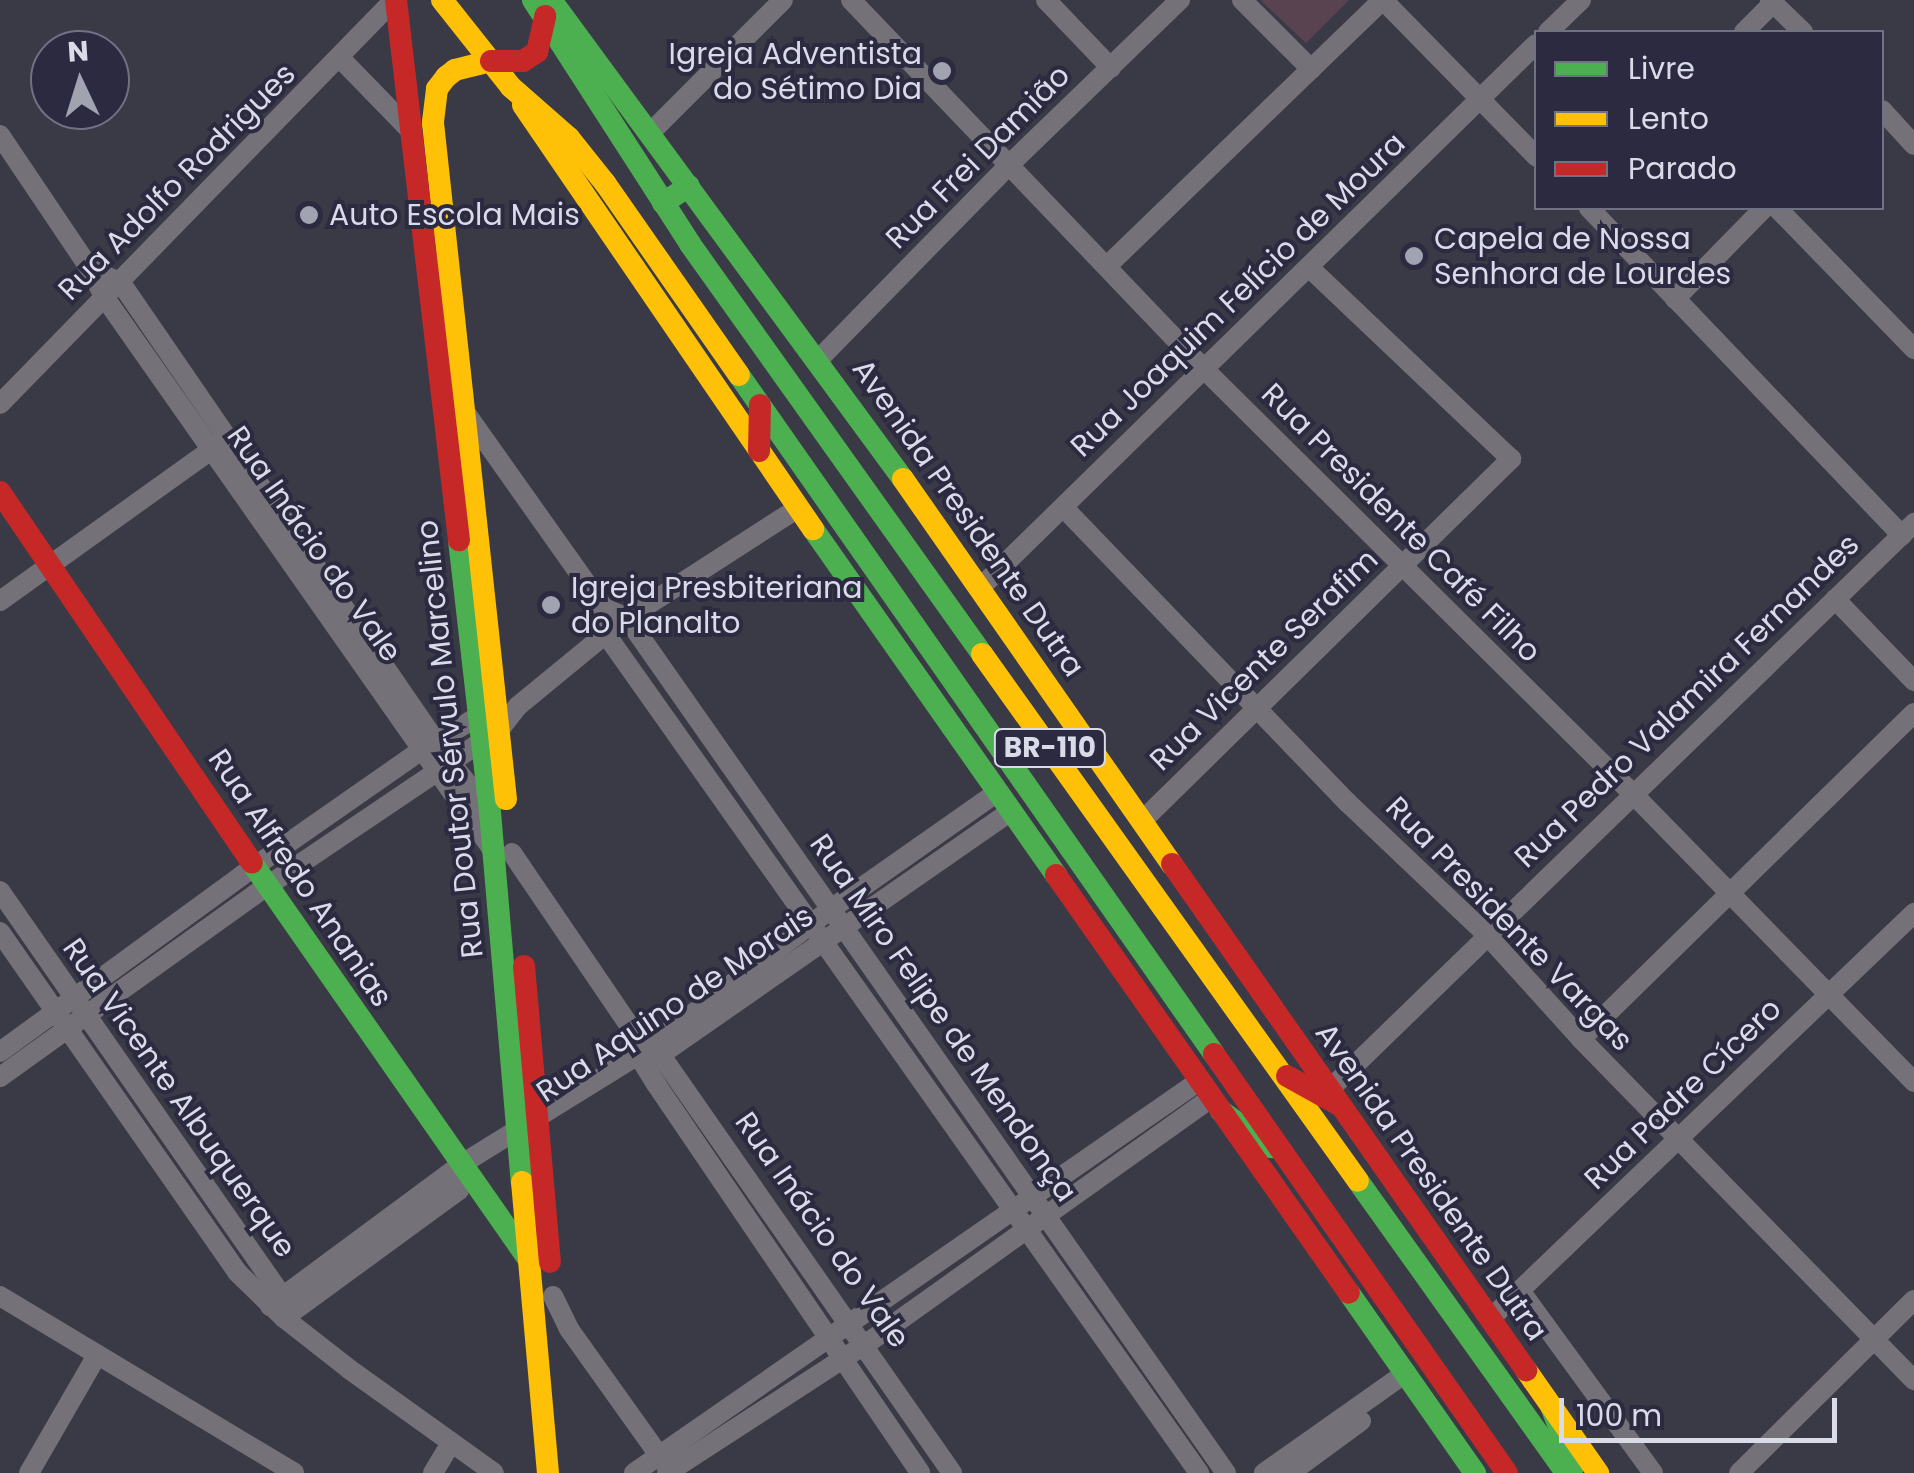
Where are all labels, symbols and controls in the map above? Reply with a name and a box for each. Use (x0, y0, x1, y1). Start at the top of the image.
north arrow (30, 30, 130, 130)
legend (1534, 30, 1884, 210)
text: N (66, 31, 90, 72)
place label: Igreja Adventista do Sétimo Dia (669, 36, 922, 106)
text: Livre (1628, 47, 1695, 90)
street label: Rua Adolfo Rodrigues (51, 56, 303, 308)
street label: Rua Frei Damião (879, 58, 1077, 256)
marker: Igreja Adventista do Sétimo Dia (931, 60, 953, 82)
text: Lento (1628, 97, 1709, 140)
street label: Rua Joaquim Felício de Moura (1063, 125, 1413, 465)
text: Parado (1628, 147, 1737, 190)
place label: Auto Escola Mais (329, 197, 580, 233)
marker: Auto Escola Mais (298, 204, 320, 226)
place label: Capela de Nossa Senhora de Lourdes (1434, 221, 1731, 292)
marker: Capela de Nossa Senhora de Lourdes (1403, 245, 1425, 267)
street label: Avenida Presidente Dutra (844, 352, 1092, 684)
street label: Rua Presidente Café Filho (1254, 376, 1548, 670)
street label: Rua Inácio do Vale (219, 419, 409, 669)
street label: Rua Doutor Sérvulo Marcelino (409, 518, 491, 960)
street label: Rua Pedro Valamira Fernandes (1507, 527, 1867, 875)
street label: Rua Vicente Serafim (1143, 542, 1385, 778)
place label: Igreja Presbiteriana do Planalto (571, 570, 863, 640)
marker: Igreja Presbiteriana do Planalto (540, 594, 562, 616)
road number: BR-110 (992, 725, 1108, 771)
street label: Rua Alfredo Ananias (200, 742, 400, 1014)
street label: Rua Presidente Vargas (1378, 789, 1640, 1059)
street label: Rua Miro Felipe de Mendonça (802, 827, 1084, 1209)
street label: Rua Aquino de Morais (530, 898, 820, 1110)
street label: Rua Vicente Albuquerque (55, 931, 303, 1265)
street label: Rua Padre Cícero (1577, 991, 1789, 1197)
street label: Avenida Presidente Dutra (1307, 1016, 1555, 1348)
street label: Rua Inácio do Vale (727, 1105, 917, 1355)
scale bar (1564, 1378, 1842, 1440)
text: 100 m (1576, 1394, 1662, 1437)

